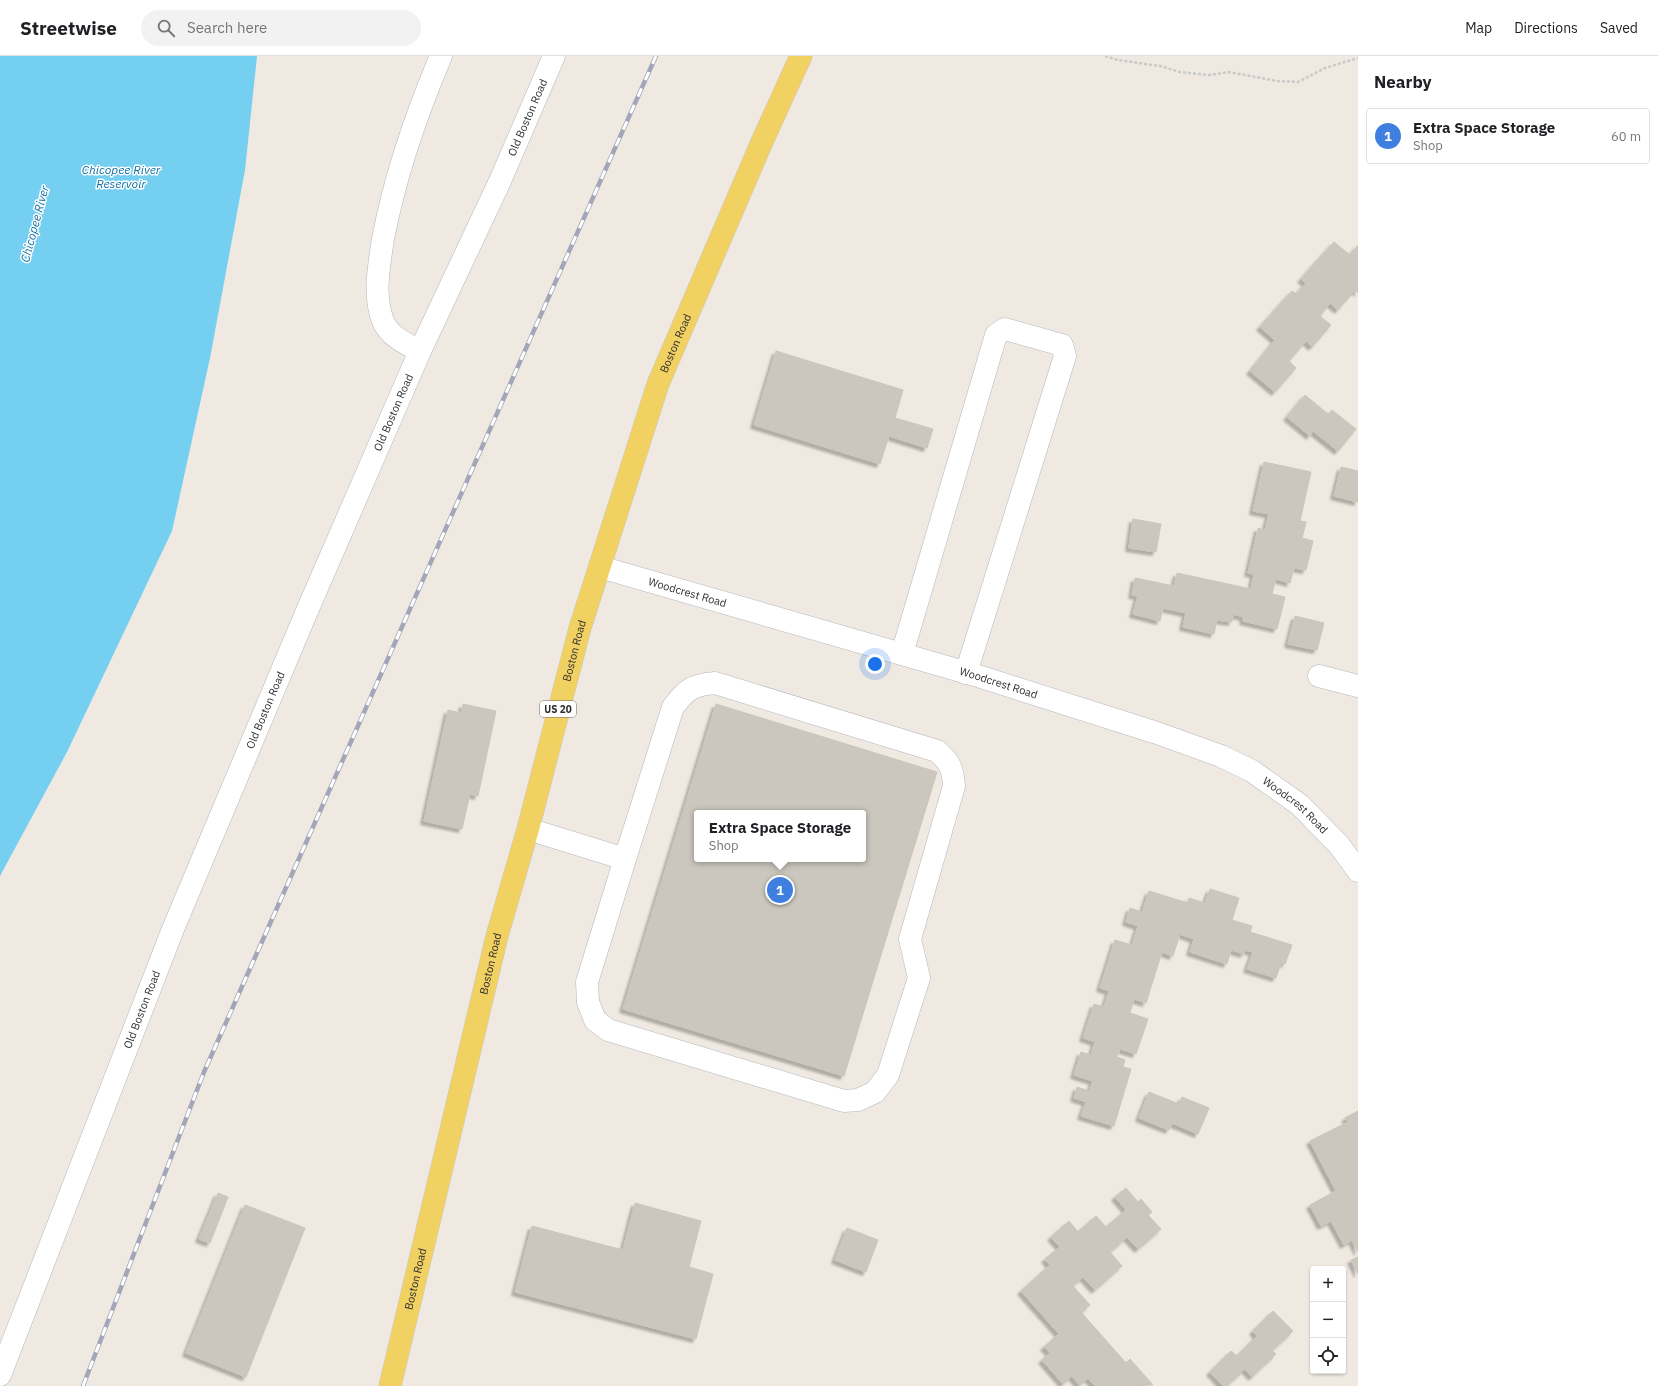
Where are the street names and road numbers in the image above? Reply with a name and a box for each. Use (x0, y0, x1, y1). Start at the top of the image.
street label: Old Boston Road (505, 77, 550, 158)
street label: Boston Road (657, 312, 694, 375)
street label: Old Boston Road (370, 372, 416, 453)
street label: Woodcrest Road (647, 574, 728, 610)
street label: Boston Road (559, 618, 589, 683)
street label: Woodcrest Road (958, 664, 1039, 702)
street label: Old Boston Road (243, 669, 288, 751)
road number: US 20 (540, 701, 576, 717)
street label: Woodcrest Road (1260, 774, 1331, 836)
street label: Boston Road (476, 932, 504, 996)
street label: Old Boston Road (120, 968, 163, 1051)
street label: Boston Road (401, 1247, 430, 1311)

